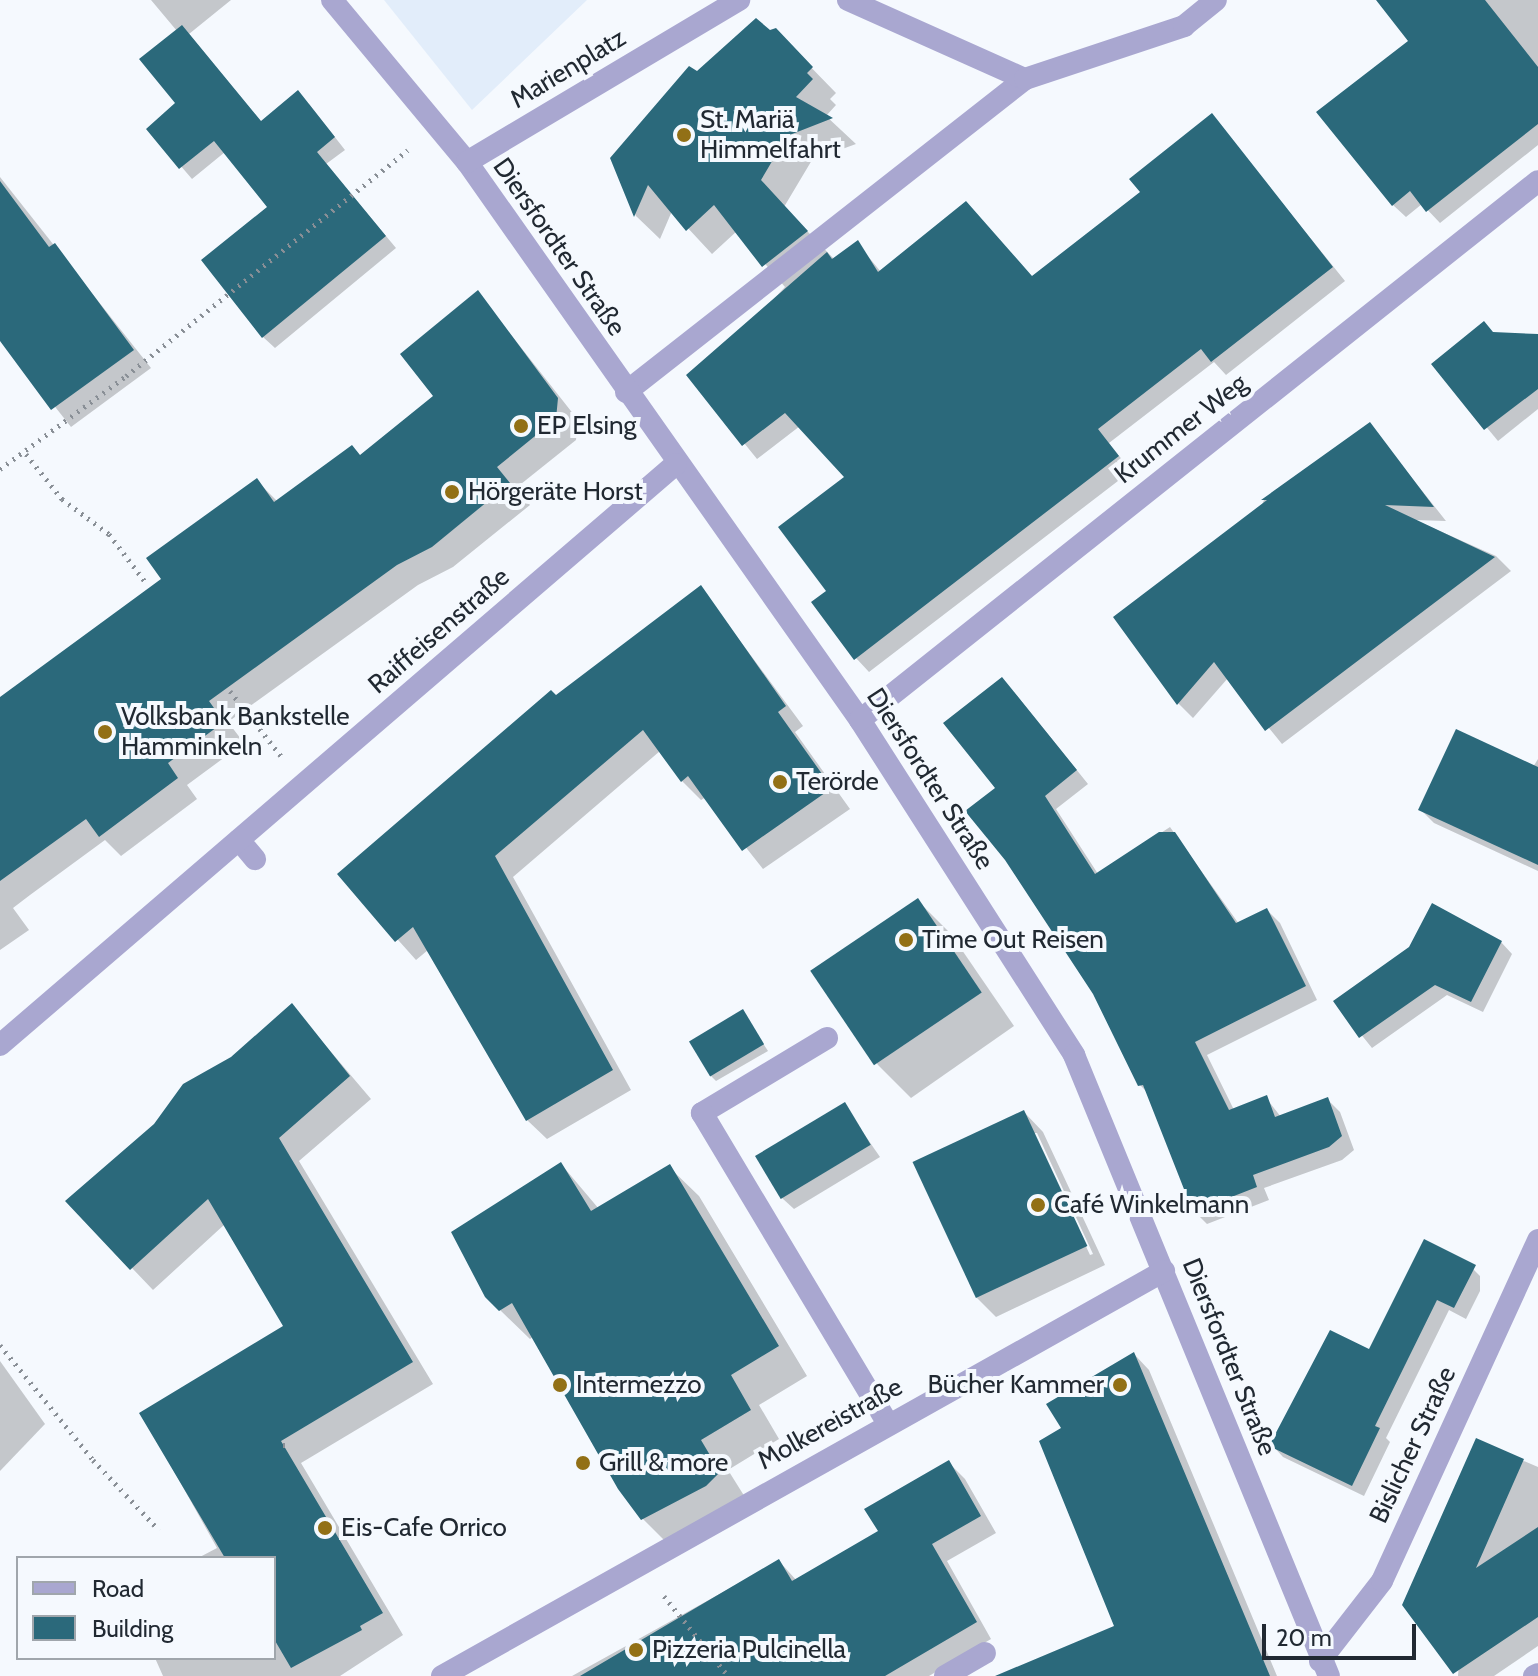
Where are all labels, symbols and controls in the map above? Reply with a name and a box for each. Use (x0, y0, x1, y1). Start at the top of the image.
street label: Marienplatz (505, 22, 631, 116)
place label: St. Mariä Himmelfahrt (700, 104, 841, 166)
marker: St. Mariä Himmelfahrt (675, 126, 693, 144)
street label: Diersfordter Straße (486, 152, 632, 342)
street label: Krummer Weg (1109, 368, 1253, 490)
place label: EP Elsing (537, 410, 636, 442)
marker: EP Elsing (512, 417, 530, 435)
place label: Hörgeräte Horst (468, 476, 643, 508)
marker: Hörgeräte Horst (443, 483, 461, 501)
street label: Raiffeisenstraße (362, 561, 516, 701)
street label: Diersfordter Straße (860, 683, 1000, 875)
place label: Volksbank Bankstelle Hamminkeln (121, 701, 349, 762)
marker: Volksbank Bankstelle Hamminkeln (96, 723, 114, 741)
place label: Terörde (796, 766, 879, 798)
marker: Terörde (771, 773, 789, 791)
place label: Time Out Reisen (922, 924, 1104, 956)
marker: Time Out Reisen (897, 931, 915, 949)
place label: Café Winkelmann (1054, 1189, 1249, 1221)
marker: Café Winkelmann (1029, 1196, 1047, 1214)
street label: Diersfordter Straße (1175, 1254, 1283, 1460)
street label: Bislicher Straße (1363, 1362, 1463, 1528)
place label: Intermezzo (576, 1369, 702, 1401)
place label: Bücher Kammer (927, 1369, 1104, 1401)
street label: Molkereistraße (752, 1371, 908, 1477)
marker: Intermezzo (551, 1376, 569, 1394)
marker: Bücher Kammer (1111, 1376, 1129, 1394)
place label: Grill & more (599, 1447, 728, 1479)
marker: Grill & more (574, 1454, 592, 1472)
place label: Eis-Cafe Orrico (341, 1512, 507, 1544)
marker: Eis-Cafe Orrico (316, 1519, 334, 1537)
legend (16, 1556, 276, 1660)
text: Road (92, 1574, 144, 1603)
scale bar (1266, 1608, 1420, 1658)
text: Building (92, 1614, 173, 1643)
text: 20 m (1276, 1623, 1332, 1652)
place label: Pizzeria Pulcinella (652, 1634, 846, 1666)
marker: Pizzeria Pulcinella (627, 1641, 645, 1659)

